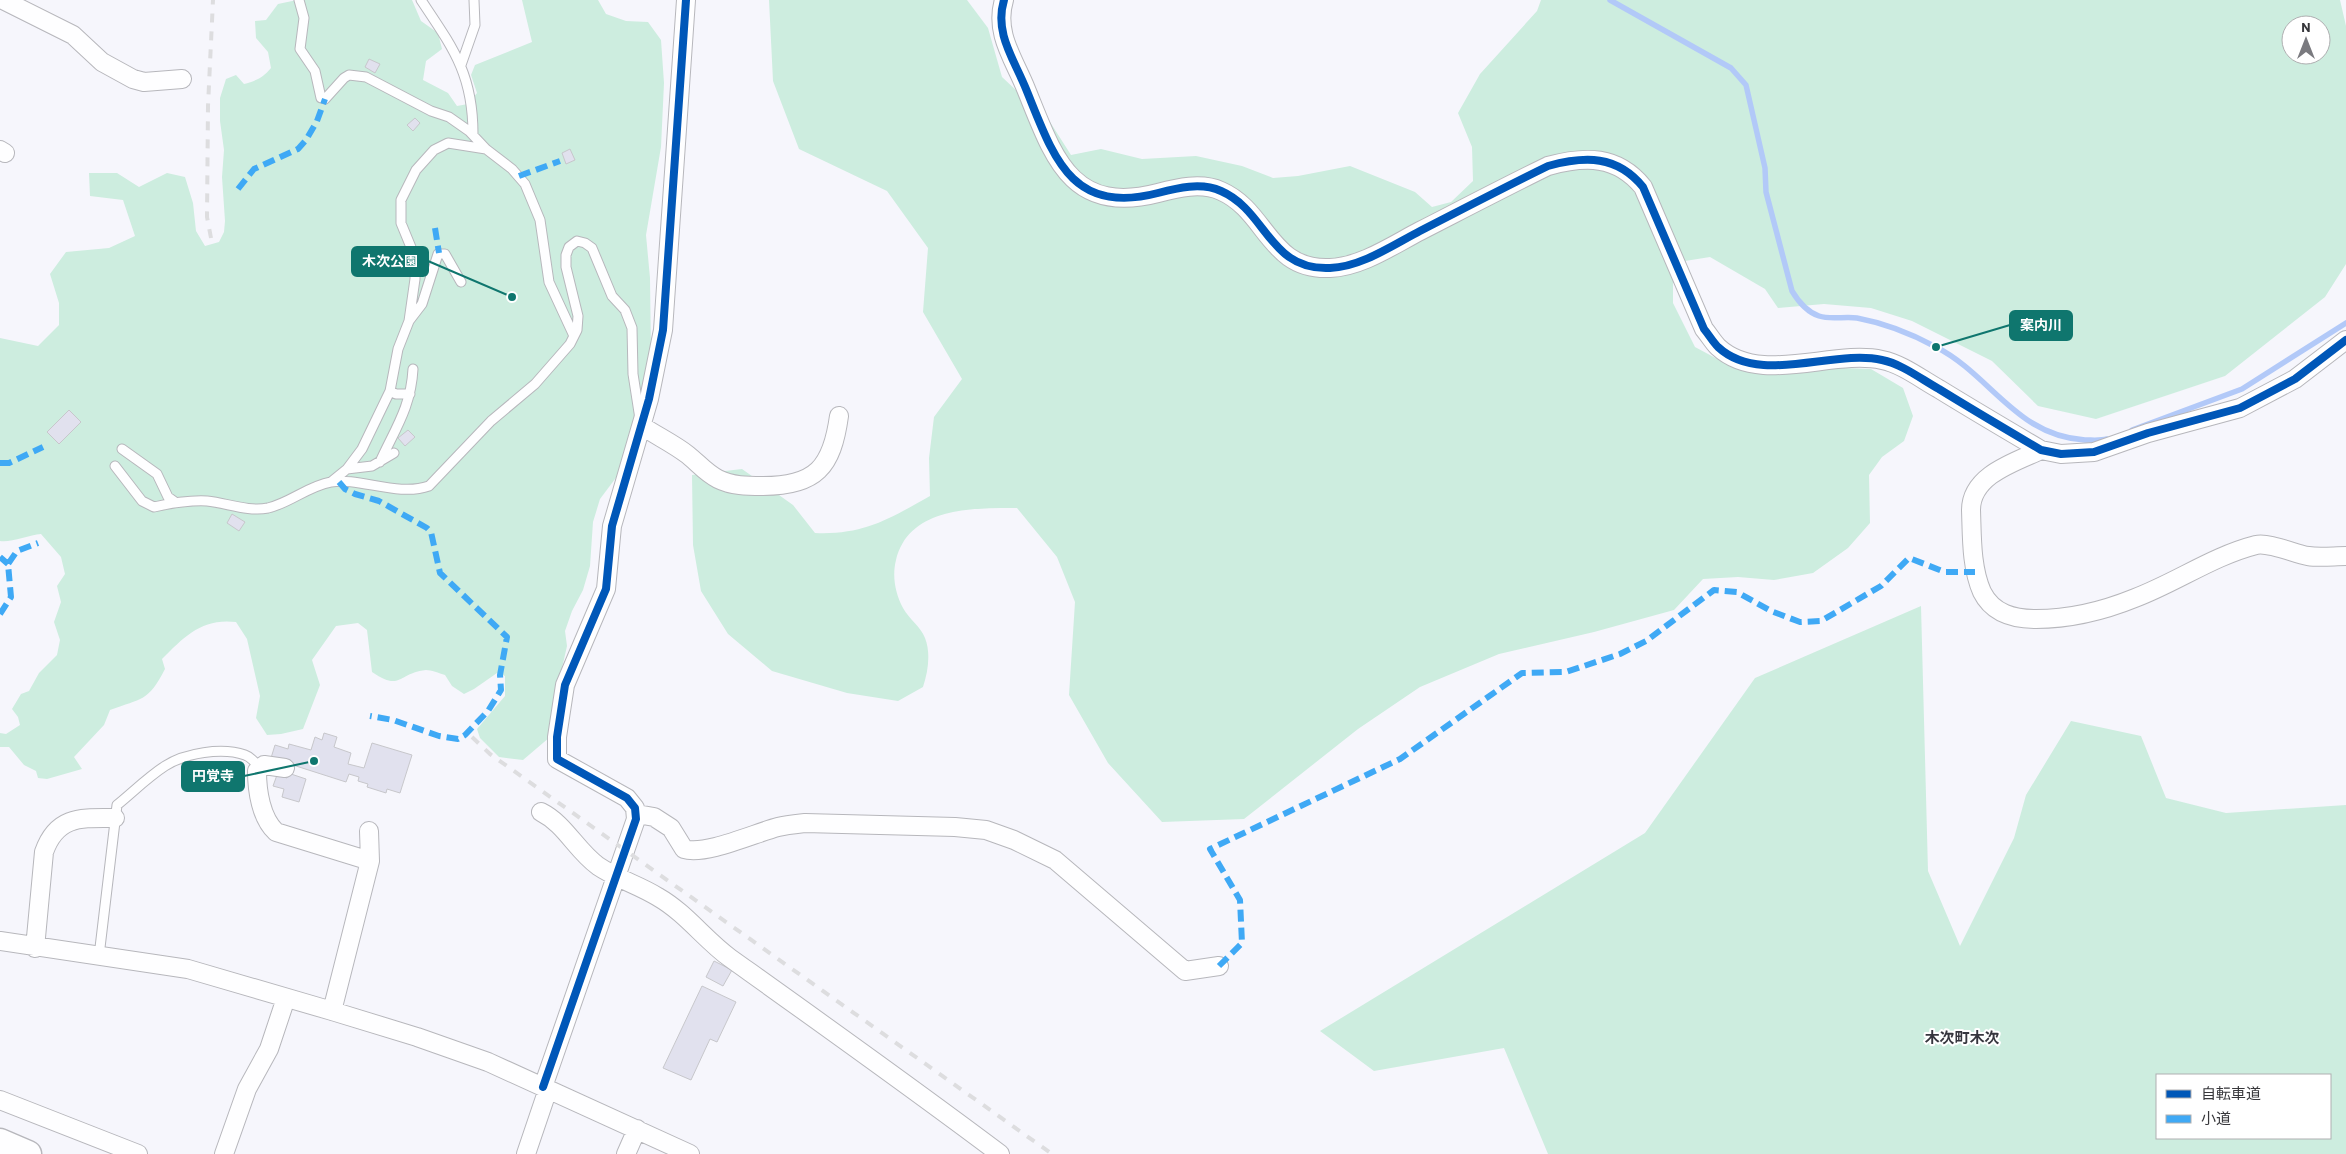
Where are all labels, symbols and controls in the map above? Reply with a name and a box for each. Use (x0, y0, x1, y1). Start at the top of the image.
north arrow (2281, 15, 2331, 65)
text: N (2301, 18, 2311, 35)
callout: 木次公園 (352, 247, 428, 276)
text: 木次公園 (362, 252, 418, 269)
callout: 案内川 (2010, 311, 2072, 340)
text: 案内川 (2020, 316, 2062, 333)
callout: 円覚寺 (182, 762, 244, 791)
text: 円覚寺 (192, 767, 234, 784)
district label: 木次町木次 (1924, 1028, 2000, 1046)
legend (2156, 1074, 2331, 1139)
text: 自転車道 (2201, 1084, 2261, 1102)
text: 小道 (2201, 1109, 2231, 1127)

